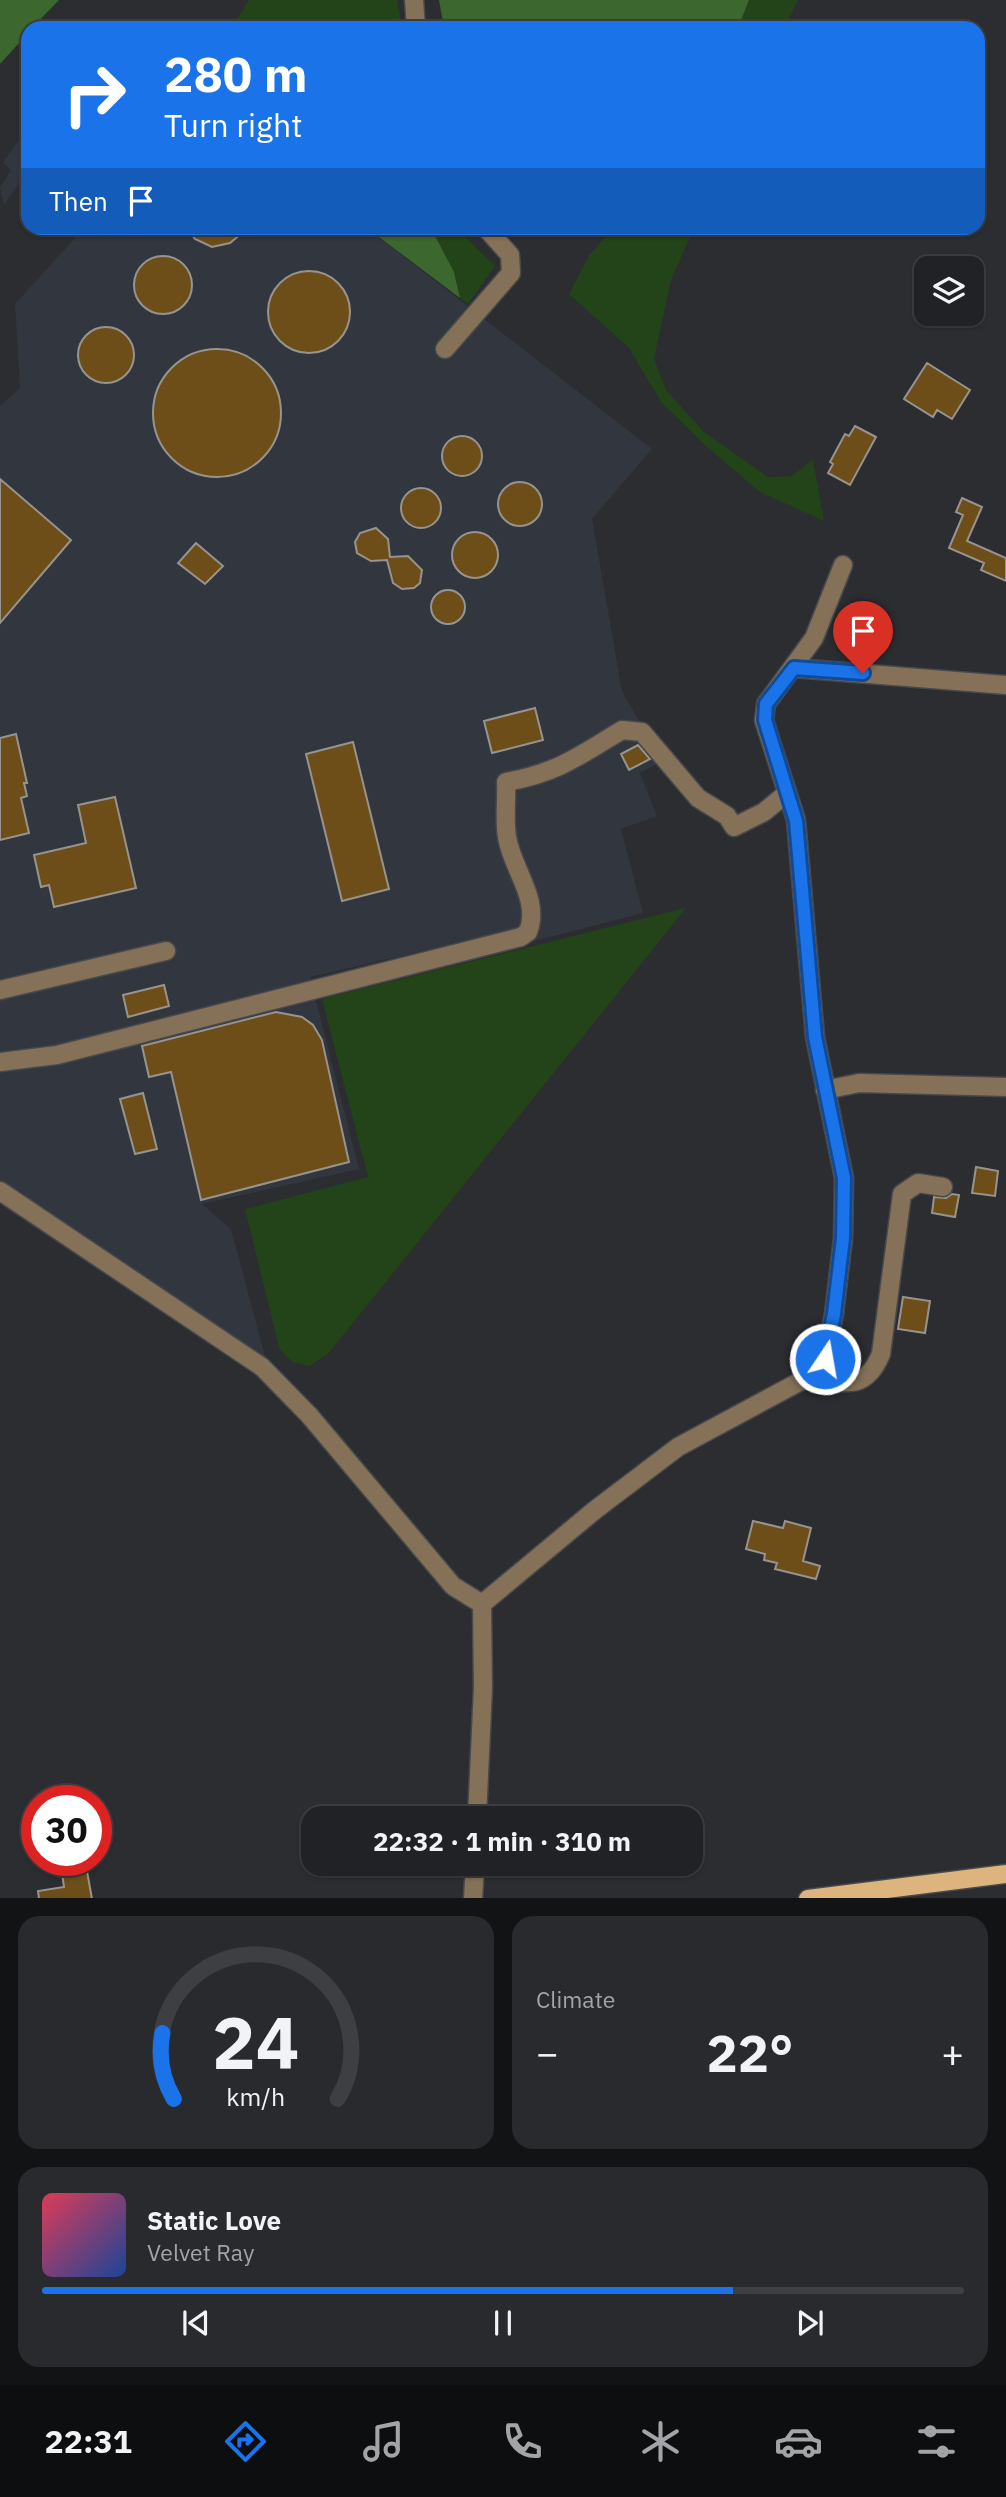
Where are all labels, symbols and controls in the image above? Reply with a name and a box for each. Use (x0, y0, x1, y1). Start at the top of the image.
text: 280 m (164, 42, 308, 105)
icon: right (49, 49, 140, 140)
text: Turn right (164, 104, 302, 146)
icon: arrive (122, 182, 160, 220)
text: Then (49, 184, 108, 218)
map controls (914, 256, 984, 326)
button: layers (914, 256, 984, 326)
pin (833, 601, 893, 673)
icon: arrive (844, 612, 882, 650)
position arrow (788, 1322, 862, 1396)
speed limit sign: 30 (21, 1785, 112, 1876)
text: 22:32 · 1 min · 310 m (373, 1824, 631, 1858)
text: Climate (536, 1984, 615, 2014)
text: 24 (212, 1994, 300, 2089)
text: 22° (707, 2019, 793, 2086)
text: − (536, 2028, 559, 2077)
text: + (941, 2028, 964, 2077)
text: km/h (227, 2079, 285, 2112)
text: Static Love (147, 2203, 281, 2237)
text: Velvet Ray (147, 2237, 254, 2267)
icon: previous (177, 2304, 215, 2342)
icon: pause (484, 2304, 522, 2342)
icon: next (791, 2304, 829, 2342)
icon: directions (221, 2417, 270, 2466)
icon: music (359, 2417, 408, 2466)
icon: phone (498, 2417, 547, 2466)
icon: climate (636, 2417, 685, 2466)
icon: car (774, 2417, 823, 2466)
icon: filters (912, 2417, 961, 2466)
text: 22:31 (45, 2420, 132, 2462)

